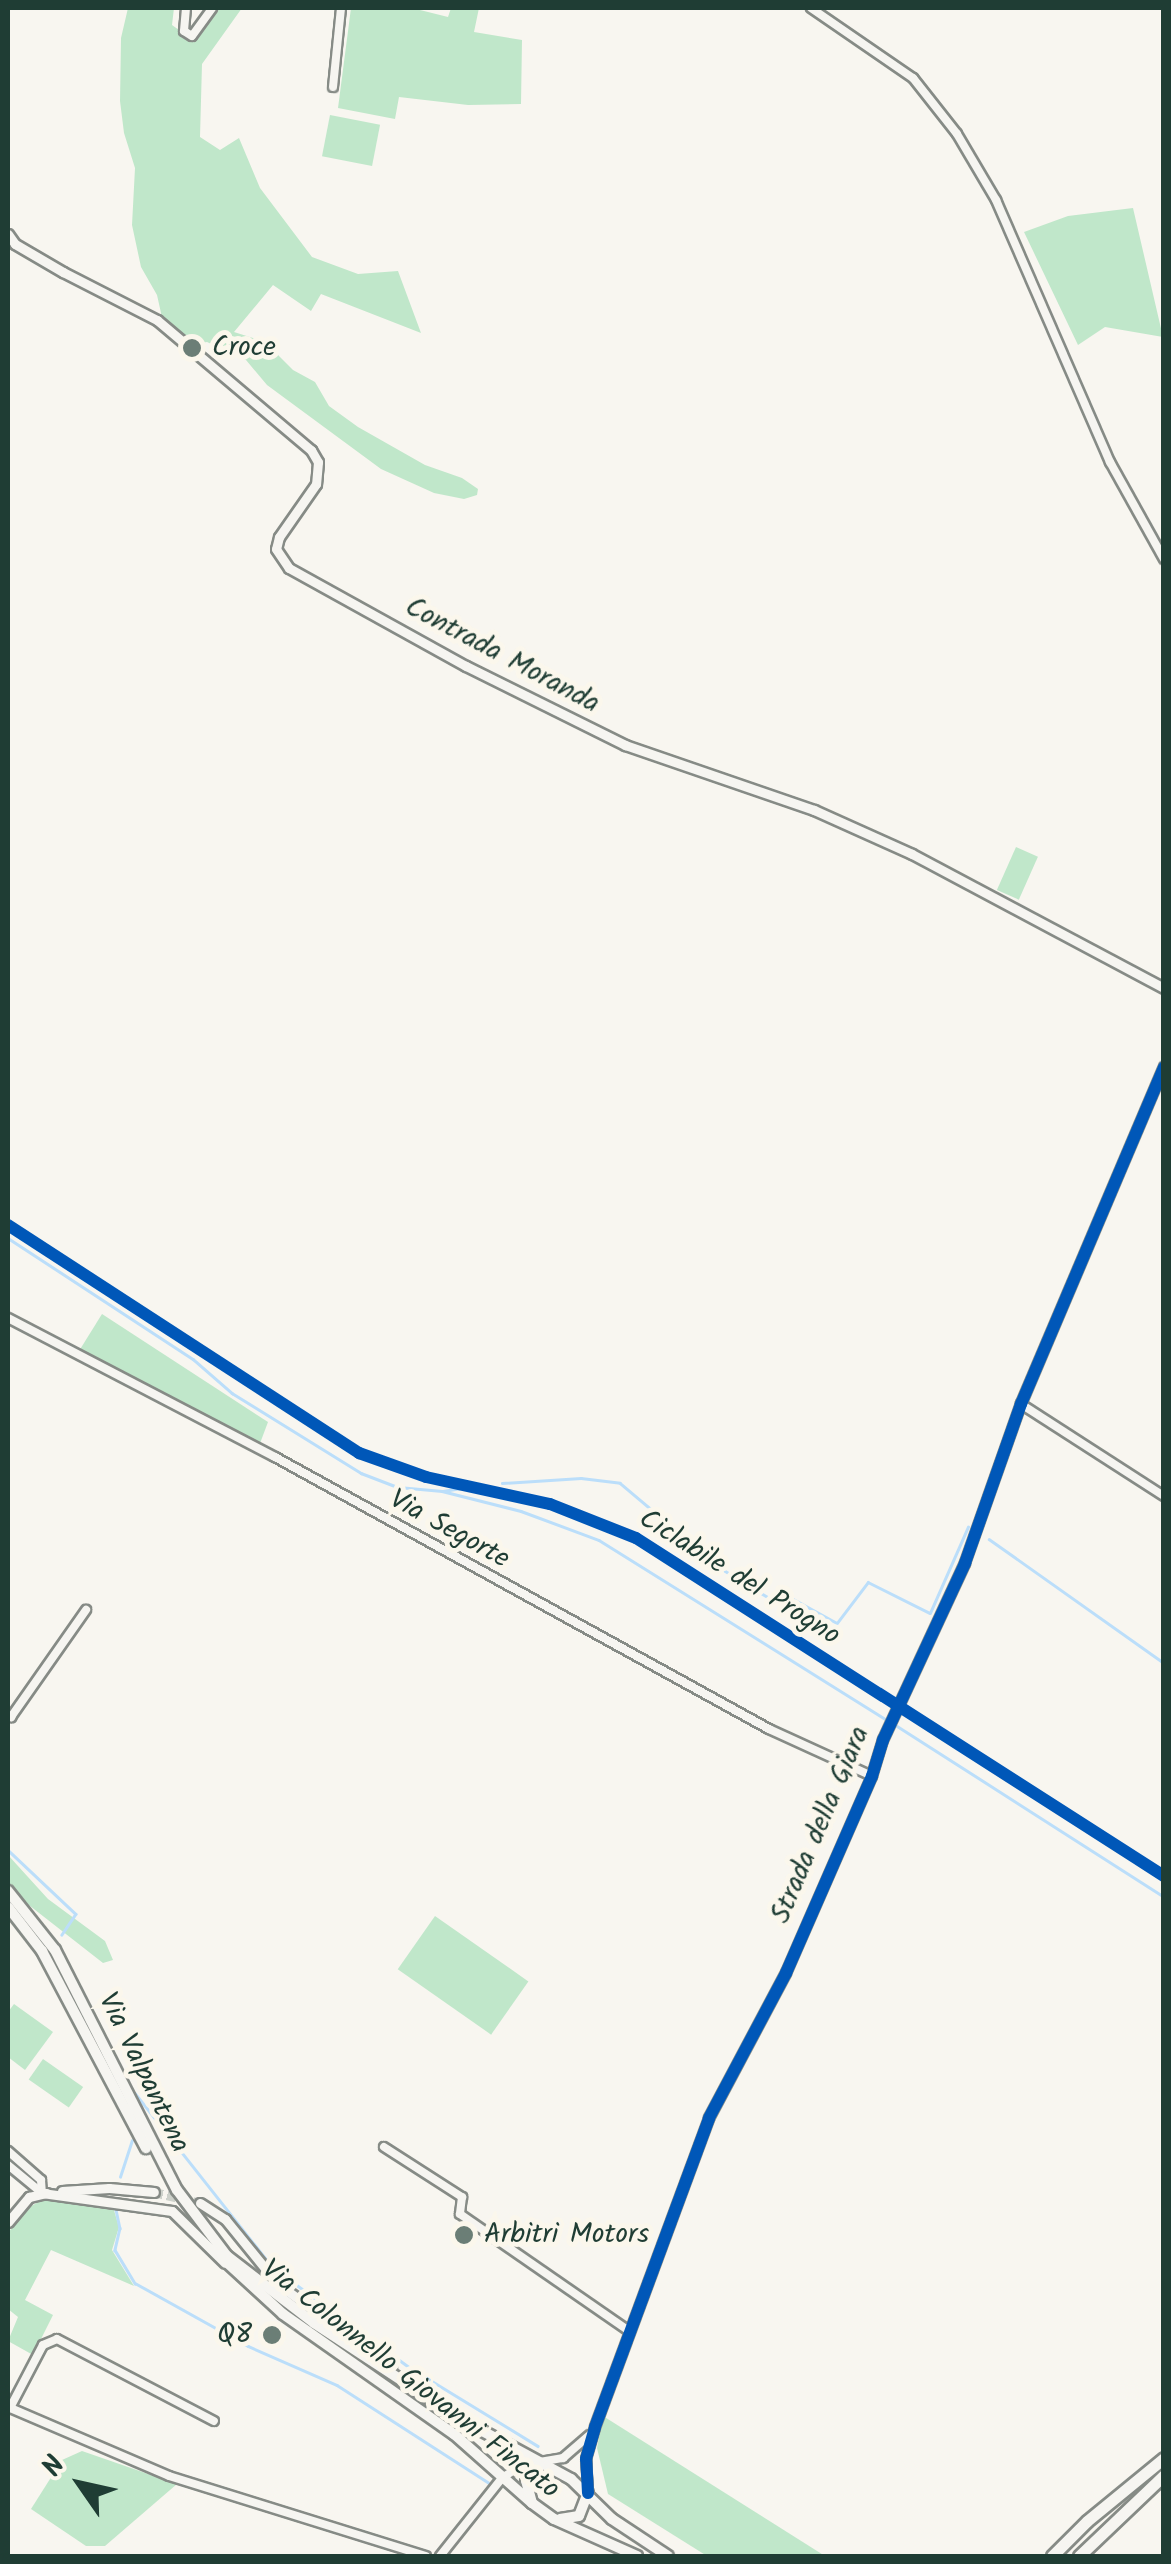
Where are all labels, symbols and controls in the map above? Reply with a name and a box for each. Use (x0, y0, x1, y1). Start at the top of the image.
place label: Croce (212, 331, 276, 365)
marker: Croce (181, 337, 203, 359)
street label: Contrada Moranda (399, 591, 605, 721)
street label: Via Segorte (383, 1483, 515, 1577)
street label: Ciclabile del Progno (632, 1503, 846, 1653)
street label: Strada della Giara (764, 1722, 878, 1928)
street label: Via Valpantena (90, 1988, 196, 2158)
place label: Arbitri Motors (484, 2218, 649, 2252)
marker: Arbitri Motors (453, 2224, 475, 2246)
street label: Via Colonnello Giovanni Fincato (254, 2253, 566, 2507)
place label: Q8 (217, 2318, 252, 2352)
marker: Q8 (261, 2324, 283, 2346)
north arrow (30, 2434, 130, 2534)
text: N (31, 2447, 78, 2487)

